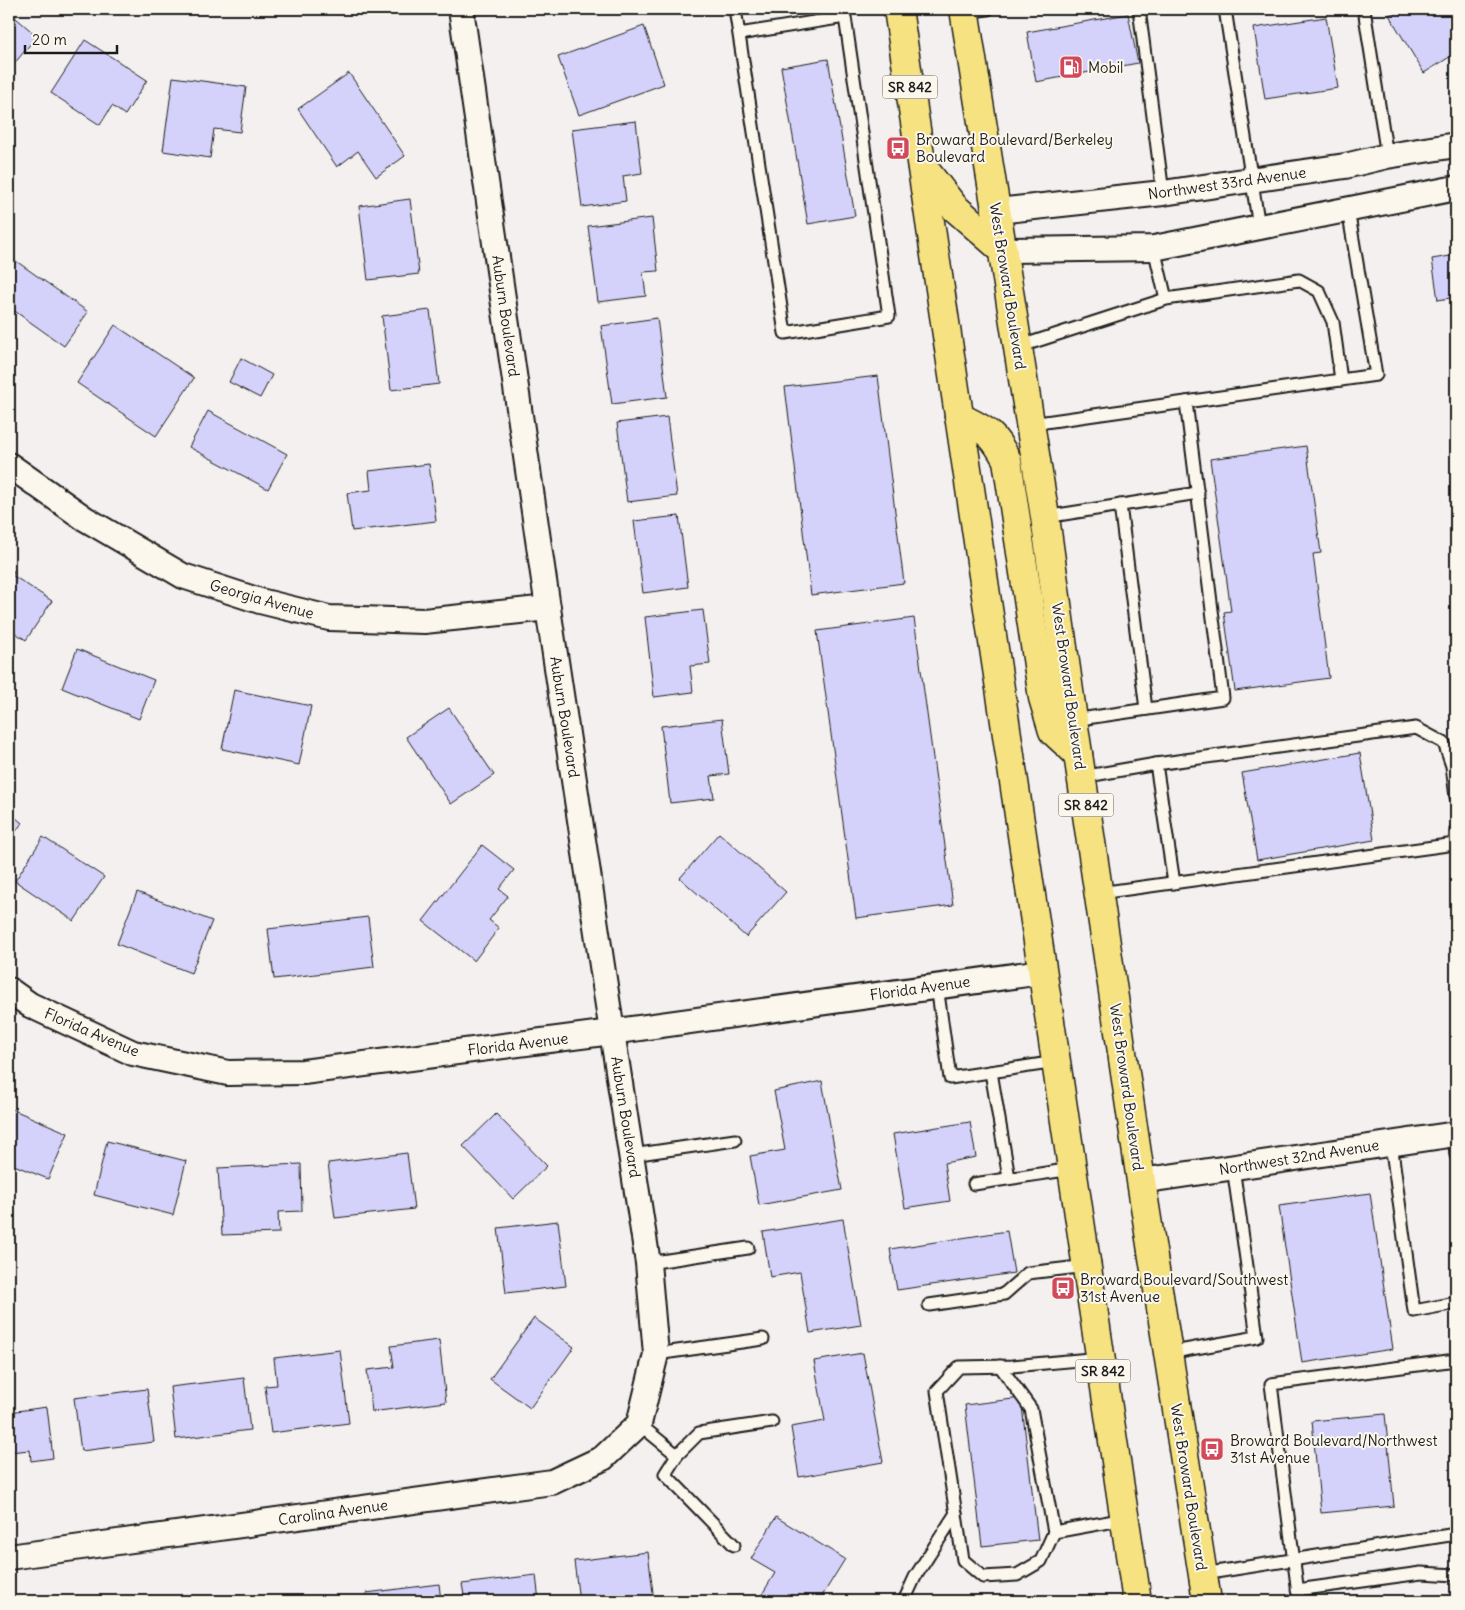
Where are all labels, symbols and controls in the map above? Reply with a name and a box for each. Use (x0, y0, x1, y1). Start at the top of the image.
scale bar (25, 22, 118, 54)
text: 20 m (32, 30, 67, 49)
fuel station icon: Mobil (1058, 54, 1084, 80)
place label: Mobil (1088, 58, 1123, 77)
road number: SR 842 (882, 75, 938, 98)
place label: Broward Boulevard/Berkeley Boulevard (916, 130, 1113, 166)
bus stop icon: Broward Boulevard/Berkeley Boulevard (885, 135, 911, 161)
street label: Northwest 33rd Avenue (1147, 163, 1307, 203)
street label: West Broward Boulevard (985, 201, 1031, 371)
street label: Auburn Boulevard (488, 254, 524, 378)
street label: Georgia Avenue (208, 575, 316, 623)
street label: West Broward Boulevard (1048, 601, 1090, 771)
street label: Auburn Boulevard (546, 655, 584, 779)
road number: SR 842 (1058, 794, 1114, 816)
street label: Florida Avenue (869, 972, 971, 1004)
street label: West Broward Boulevard (1106, 1002, 1148, 1172)
street label: Florida Avenue (42, 1004, 142, 1060)
street label: Florida Avenue (467, 1028, 569, 1060)
street label: Auburn Boulevard (607, 1055, 645, 1179)
street label: Northwest 32nd Avenue (1218, 1135, 1380, 1179)
place label: Broward Boulevard/Southwest 31st Avenue (1080, 1270, 1288, 1306)
bus stop icon: Broward Boulevard/Southwest 31st Avenue (1050, 1275, 1076, 1301)
road number: SR 842 (1076, 1360, 1130, 1382)
street label: West Broward Boulevard (1166, 1402, 1212, 1572)
place label: Broward Boulevard/Northwest 31st Avenue (1230, 1431, 1438, 1467)
bus stop icon: Broward Boulevard/Northwest 31st Avenue (1199, 1436, 1225, 1462)
street label: Carolina Avenue (277, 1495, 389, 1529)

